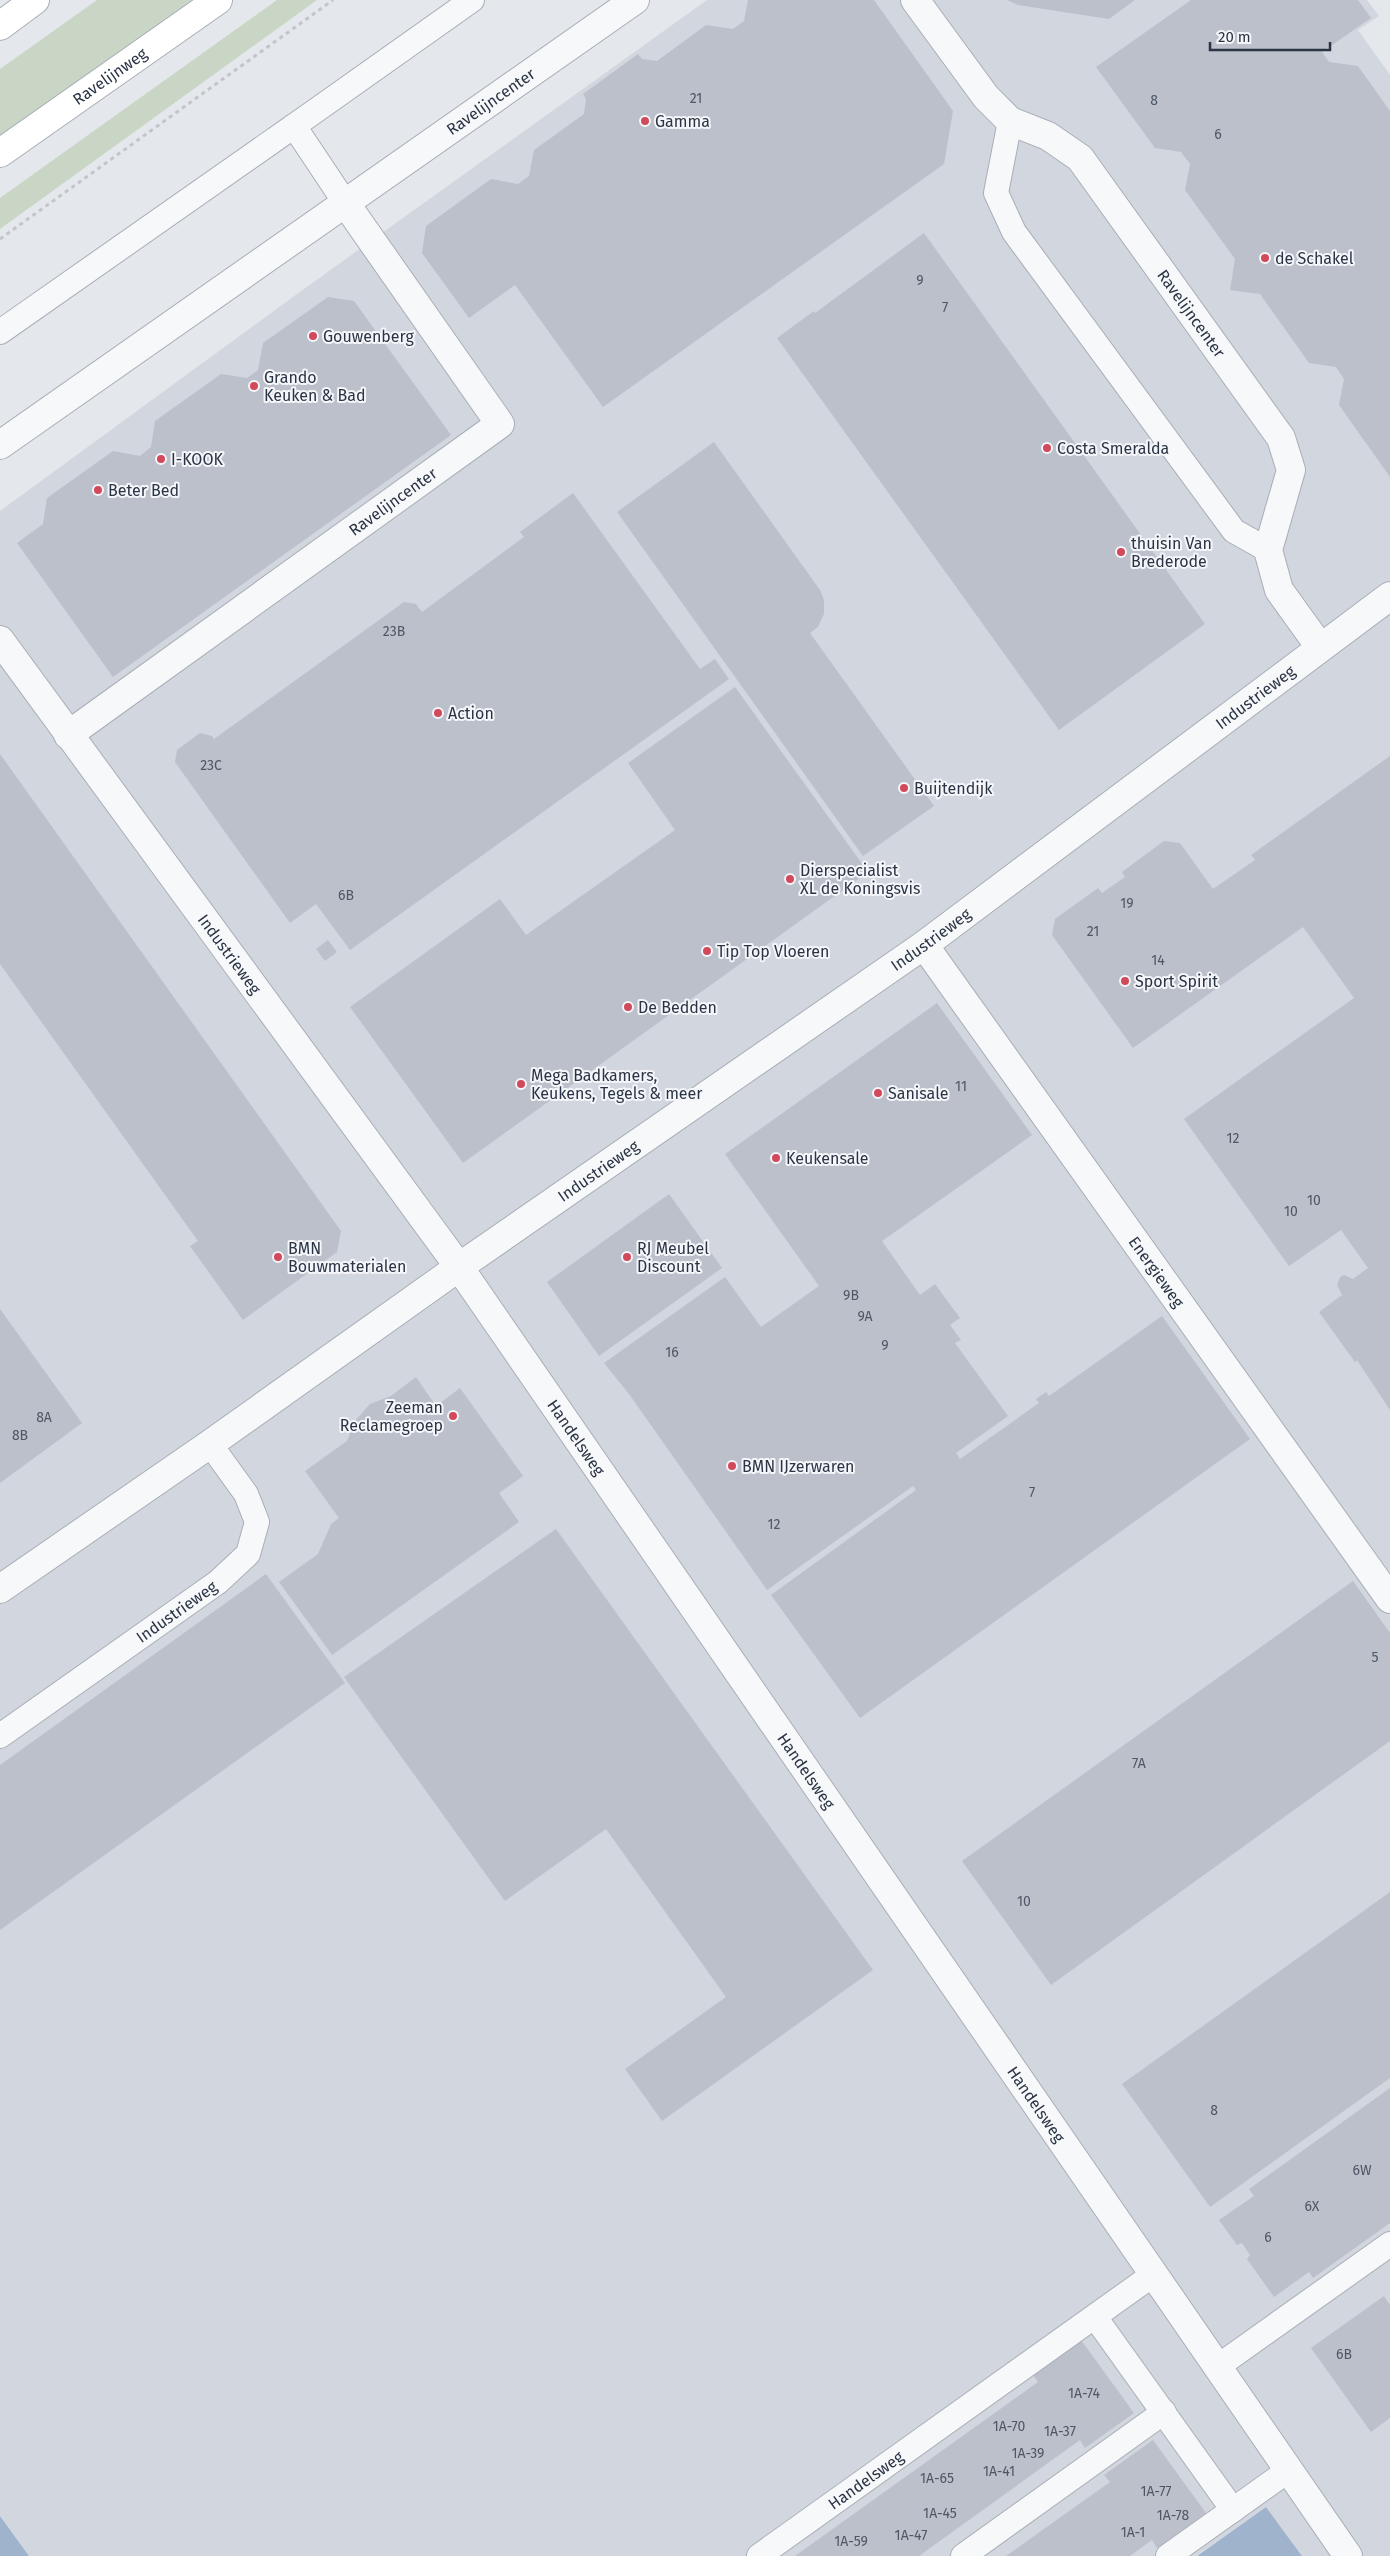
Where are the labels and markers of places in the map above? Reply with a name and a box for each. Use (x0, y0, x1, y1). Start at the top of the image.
place label: Gamma (655, 112, 710, 131)
marker: Gamma (639, 115, 651, 127)
place label: de Schakel (1275, 249, 1354, 268)
marker: de Schakel (1259, 252, 1271, 264)
place label: Gouwenberg (323, 327, 414, 346)
marker: Gouwenberg (307, 330, 319, 342)
place label: Grando Keuken & Bad (264, 368, 366, 405)
marker: Grando Keuken & Bad (248, 380, 260, 392)
place label: Costa Smeralda (1057, 439, 1169, 458)
marker: Costa Smeralda (1041, 442, 1053, 454)
place label: I-KOOK (171, 450, 224, 469)
marker: I-KOOK (155, 453, 167, 465)
place label: Beter Bed (108, 481, 179, 500)
marker: Beter Bed (92, 484, 104, 496)
place label: thuisin Van Brederode (1131, 534, 1212, 571)
marker: thuisin Van Brederode (1115, 546, 1127, 558)
place label: Action (448, 704, 494, 723)
marker: Action (432, 707, 444, 719)
place label: Buijtendijk (914, 779, 993, 798)
marker: Buijtendijk (898, 782, 910, 794)
place label: Dierspecialist XL de Koningsvis (800, 861, 920, 898)
marker: Dierspecialist XL de Koningsvis (784, 873, 796, 885)
place label: Tip Top Vloeren (717, 942, 829, 961)
marker: Tip Top Vloeren (701, 945, 713, 957)
place label: Sport Spirit (1135, 972, 1218, 991)
marker: Sport Spirit (1119, 975, 1131, 987)
place label: De Bedden (638, 998, 717, 1017)
marker: De Bedden (622, 1001, 634, 1013)
place label: Mega Badkamers, Keukens, Tegels & meer (531, 1066, 703, 1103)
marker: Mega Badkamers, Keukens, Tegels & meer (515, 1078, 527, 1090)
place label: Sanisale (888, 1084, 949, 1103)
marker: Sanisale (872, 1087, 884, 1099)
place label: Keukensale (786, 1149, 869, 1168)
marker: Keukensale (770, 1152, 782, 1164)
place label: BMN Bouwmaterialen (288, 1239, 406, 1276)
place label: RJ Meubel Discount (637, 1239, 709, 1276)
marker: BMN Bouwmaterialen (272, 1251, 284, 1263)
marker: RJ Meubel Discount (621, 1251, 633, 1263)
place label: Zeeman Reclamegroep (340, 1398, 443, 1435)
marker: Zeeman Reclamegroep (447, 1410, 459, 1422)
place label: BMN IJzerwaren (742, 1457, 855, 1476)
marker: BMN IJzerwaren (726, 1460, 738, 1472)

